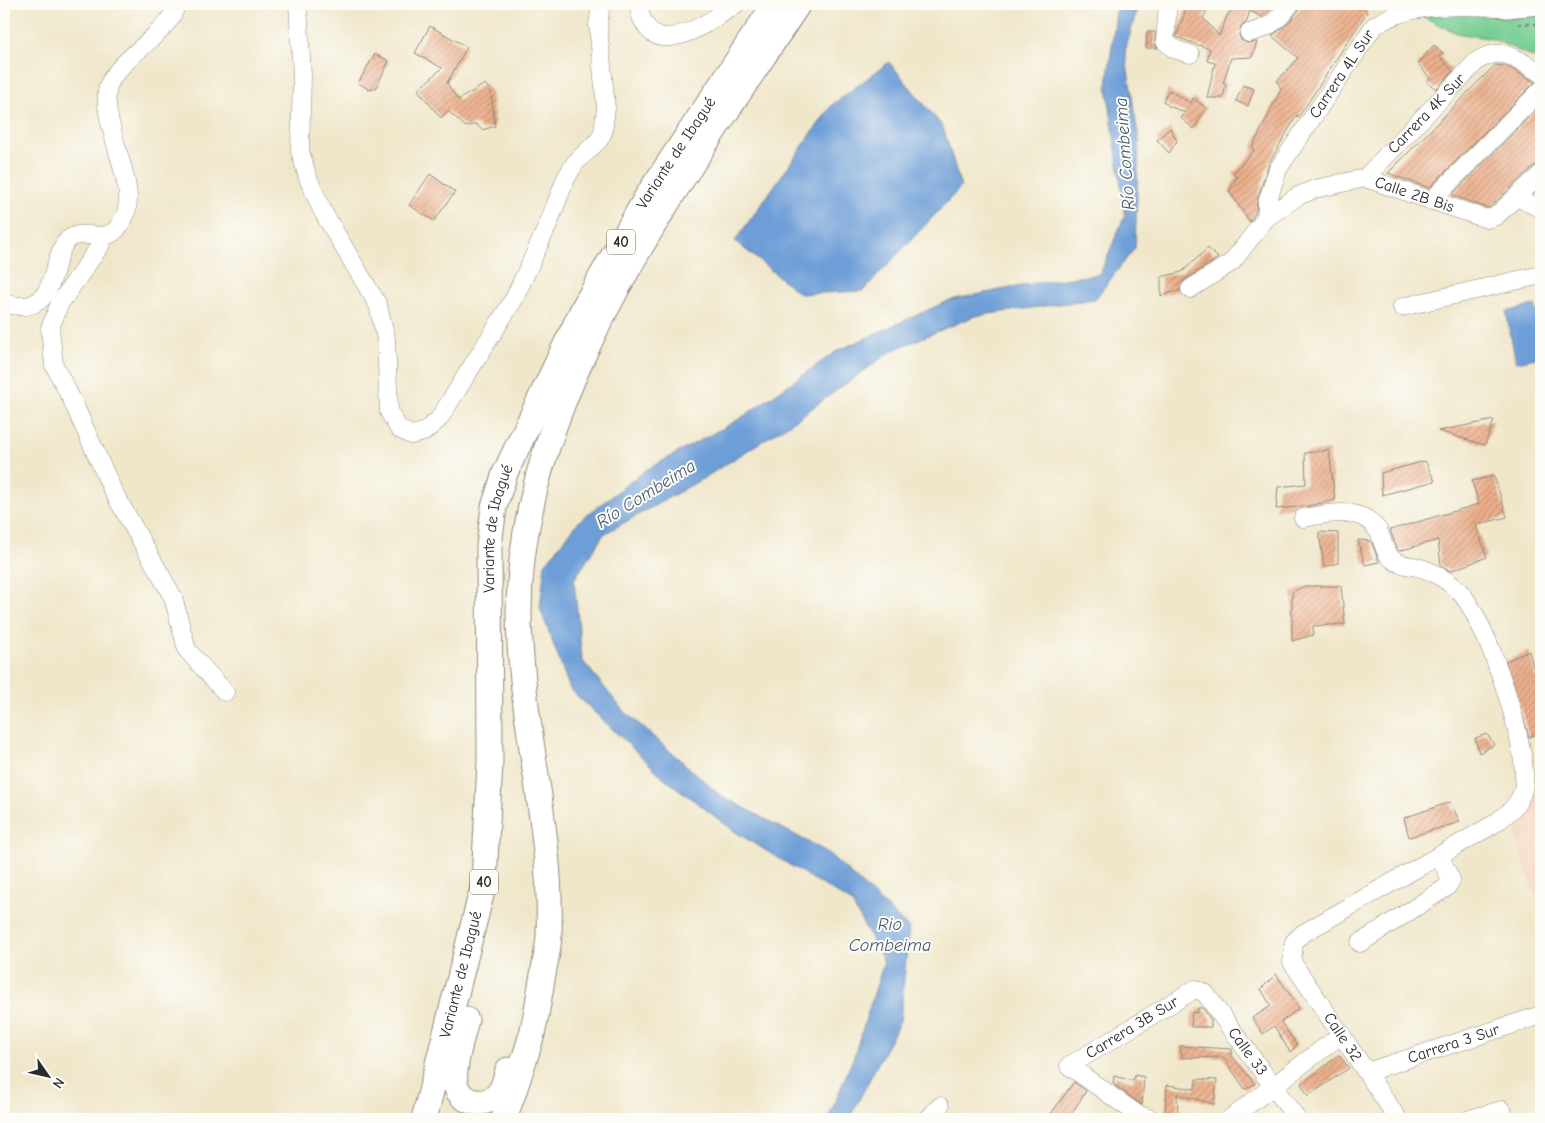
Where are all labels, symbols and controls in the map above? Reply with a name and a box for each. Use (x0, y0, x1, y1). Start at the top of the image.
street label: Carrera 4L Sur (1306, 26, 1378, 122)
street label: Carrera 4K Sur (1384, 70, 1469, 157)
street label: Variante de Ibagué (633, 94, 719, 212)
water label: Río Combeima (1111, 97, 1139, 211)
street label: Calle 2B Bis (1372, 173, 1457, 216)
road number: 40 (607, 230, 635, 254)
water label: Río Combeima (593, 455, 699, 533)
street label: Variante de Ibagué (480, 462, 517, 593)
road number: 40 (470, 870, 498, 894)
street label: Variante de Ibagué (436, 909, 485, 1040)
water label: Rio Combeima (849, 914, 931, 956)
street label: Carrera 3B Sur (1083, 992, 1182, 1063)
street label: Calle 32 (1320, 1009, 1366, 1065)
street label: Carrera 3 Sur (1405, 1020, 1502, 1067)
street label: Calle 33 (1224, 1024, 1271, 1079)
north arrow (22, 1050, 72, 1100)
text: N (49, 1074, 68, 1092)

